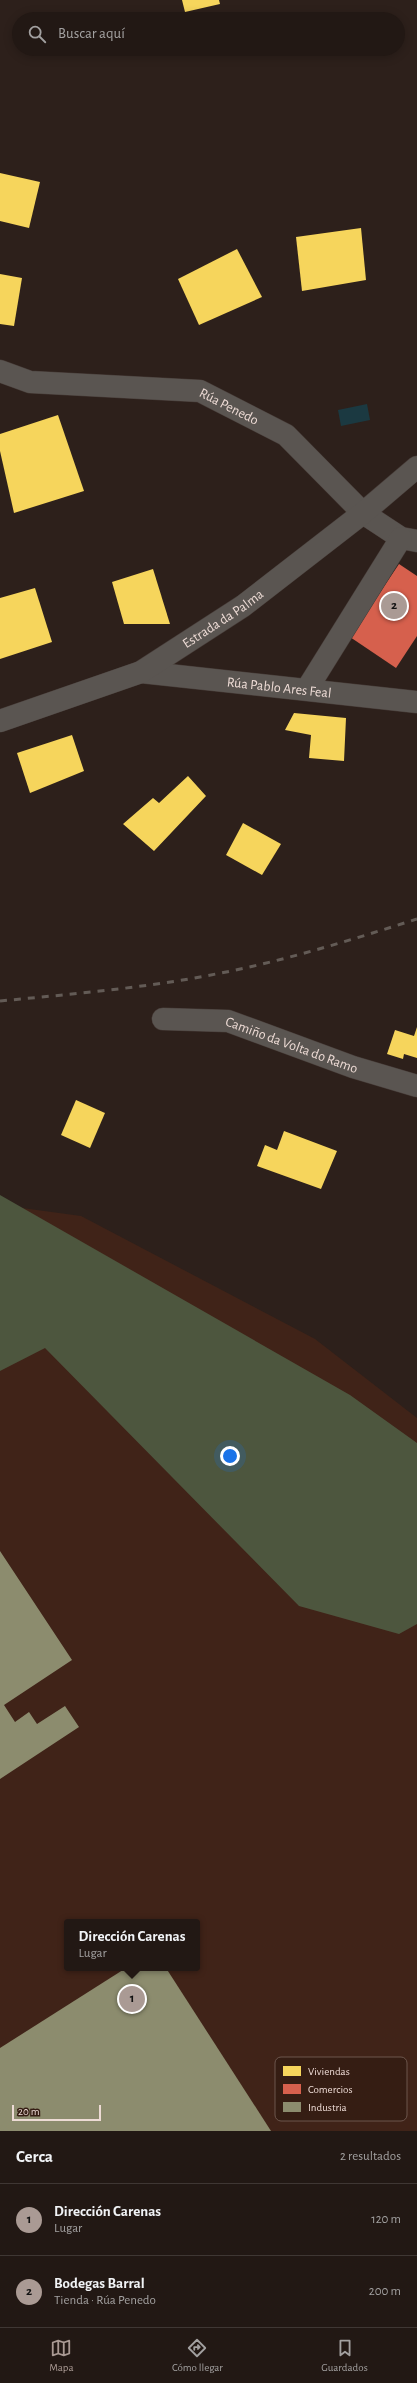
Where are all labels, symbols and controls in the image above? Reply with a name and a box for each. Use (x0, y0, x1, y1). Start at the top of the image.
search box (12, 12, 405, 56)
icon: search (26, 23, 48, 45)
text: Buscar aquí (58, 26, 125, 41)
street label: Rúa Penedo (197, 386, 261, 428)
street label: Estrada da Palma (180, 587, 267, 651)
pin: 2 (381, 591, 407, 621)
street label: Rúa Pablo Ares Feal (226, 675, 332, 701)
street label: Camiño da Volta do Ramo (223, 1015, 359, 1076)
your location (220, 1446, 240, 1466)
popup (64, 1919, 200, 1971)
text: Dirección Carenas (78, 1929, 186, 1944)
text: Lugar (78, 1947, 107, 1960)
pin: 1 (119, 1984, 145, 2014)
legend (275, 2057, 407, 2121)
text: Viviendas (308, 2066, 350, 2077)
text: Comercios (308, 2084, 353, 2095)
text: Industria (308, 2102, 347, 2113)
scale bar (12, 2103, 101, 2122)
text: 20 m (18, 2106, 39, 2117)
text: Cerca (16, 2148, 53, 2165)
text: 2 resultados (340, 2150, 401, 2163)
text: Dirección Carenas (54, 2204, 161, 2219)
text: 1 (27, 2213, 31, 2226)
text: 120 m (371, 2213, 401, 2226)
text: Lugar (54, 2222, 82, 2235)
text: Bodegas Barral (54, 2276, 145, 2291)
text: 2 (26, 2285, 32, 2298)
text: 200 m (369, 2285, 401, 2298)
text: Tienda · Rúa Penedo (54, 2294, 156, 2307)
tab: Mapa (49, 2337, 74, 2374)
tab: Cómo llegar (172, 2337, 223, 2374)
tab: Guardados (321, 2337, 368, 2374)

